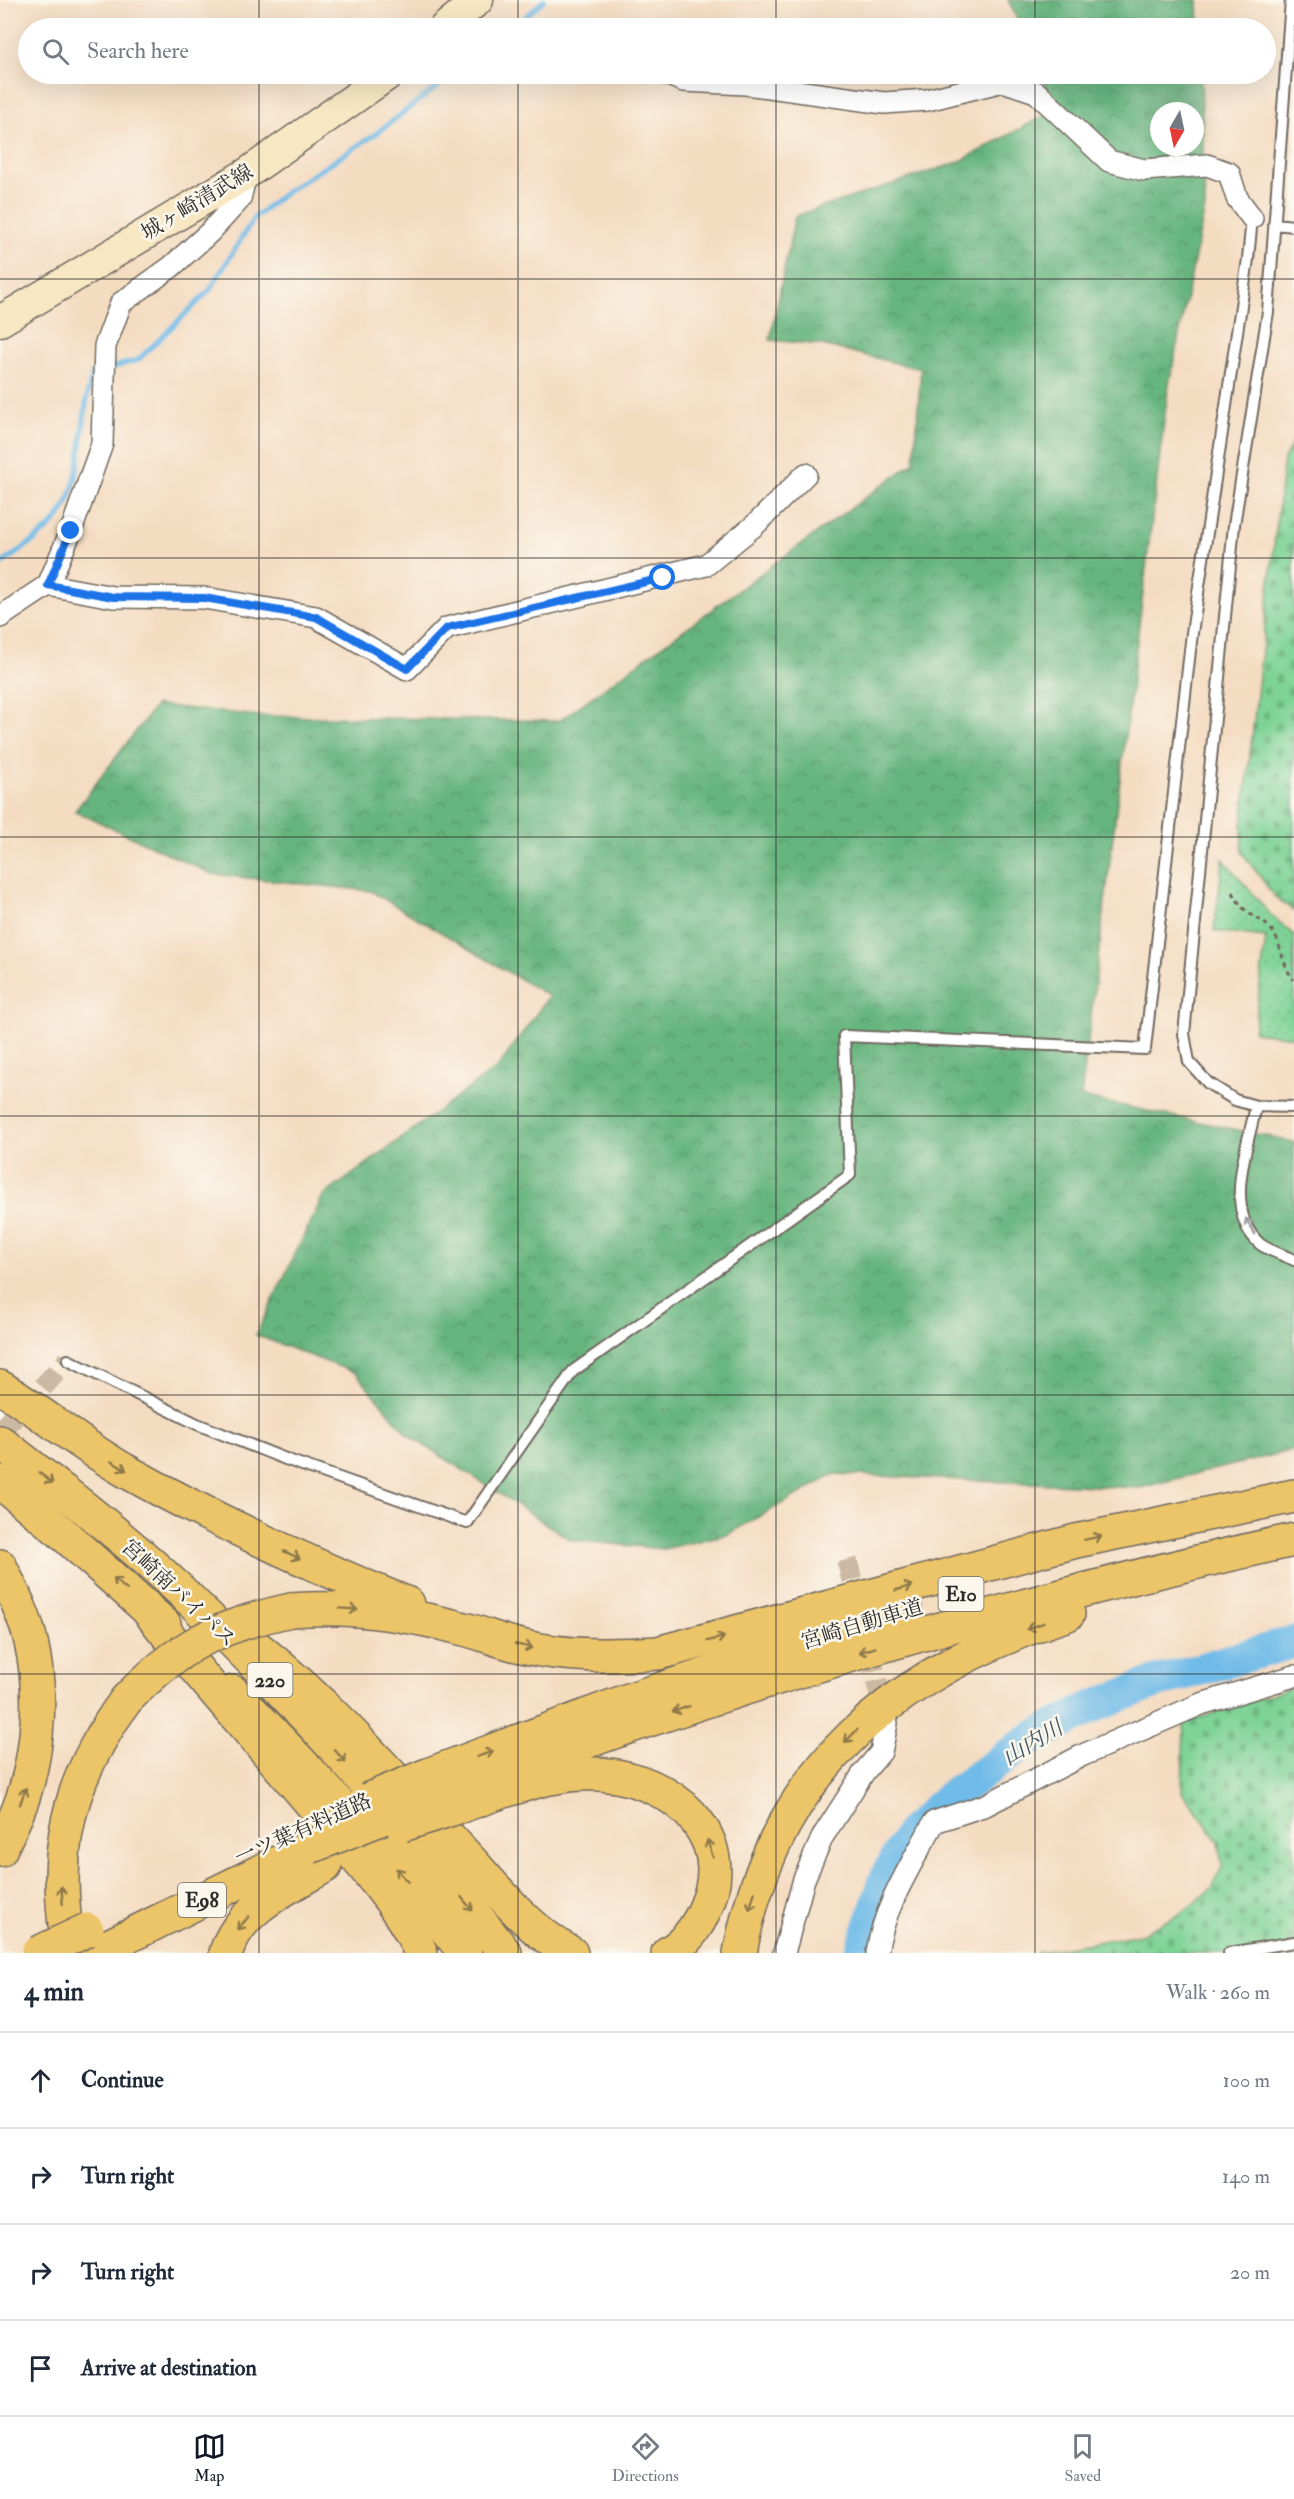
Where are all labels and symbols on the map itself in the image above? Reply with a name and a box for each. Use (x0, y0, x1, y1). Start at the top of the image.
north arrow (1150, 102, 1204, 156)
street label: 城ヶ崎清武線 (136, 158, 258, 246)
route end (57, 517, 83, 543)
route start (649, 564, 675, 590)
one-way arrow (1243, 1218, 1255, 1235)
one-way arrow (110, 1460, 127, 1472)
one-way arrow (38, 1472, 54, 1485)
one-way arrow (1082, 1532, 1102, 1543)
street label: 宮崎南バイパス (116, 1534, 241, 1653)
one-way arrow (283, 1549, 301, 1561)
one-way arrow (113, 1577, 128, 1591)
road number: E10 (938, 1577, 984, 1611)
one-way arrow (894, 1582, 913, 1593)
street label: 宮崎自動車道 (798, 1593, 926, 1656)
one-way arrow (339, 1604, 359, 1615)
one-way arrow (1026, 1621, 1045, 1632)
one-way arrow (706, 1632, 725, 1644)
one-way arrow (513, 1641, 533, 1652)
one-way arrow (857, 1645, 876, 1656)
road number: 220 (248, 1663, 292, 1697)
one-way arrow (672, 1704, 691, 1715)
water label: 山内川 (997, 1713, 1070, 1772)
one-way arrow (843, 1728, 858, 1743)
one-way arrow (333, 1748, 347, 1763)
one-way arrow (475, 1748, 493, 1759)
street label: 一ツ葉有料道路 (231, 1787, 376, 1872)
one-way arrow (18, 1788, 29, 1806)
one-way arrow (704, 1839, 715, 1858)
one-way arrow (395, 1867, 408, 1883)
road number: E98 (178, 1883, 226, 1917)
one-way arrow (56, 1886, 67, 1906)
one-way arrow (746, 1891, 757, 1910)
one-way arrow (460, 1896, 473, 1912)
one-way arrow (237, 1915, 250, 1931)

